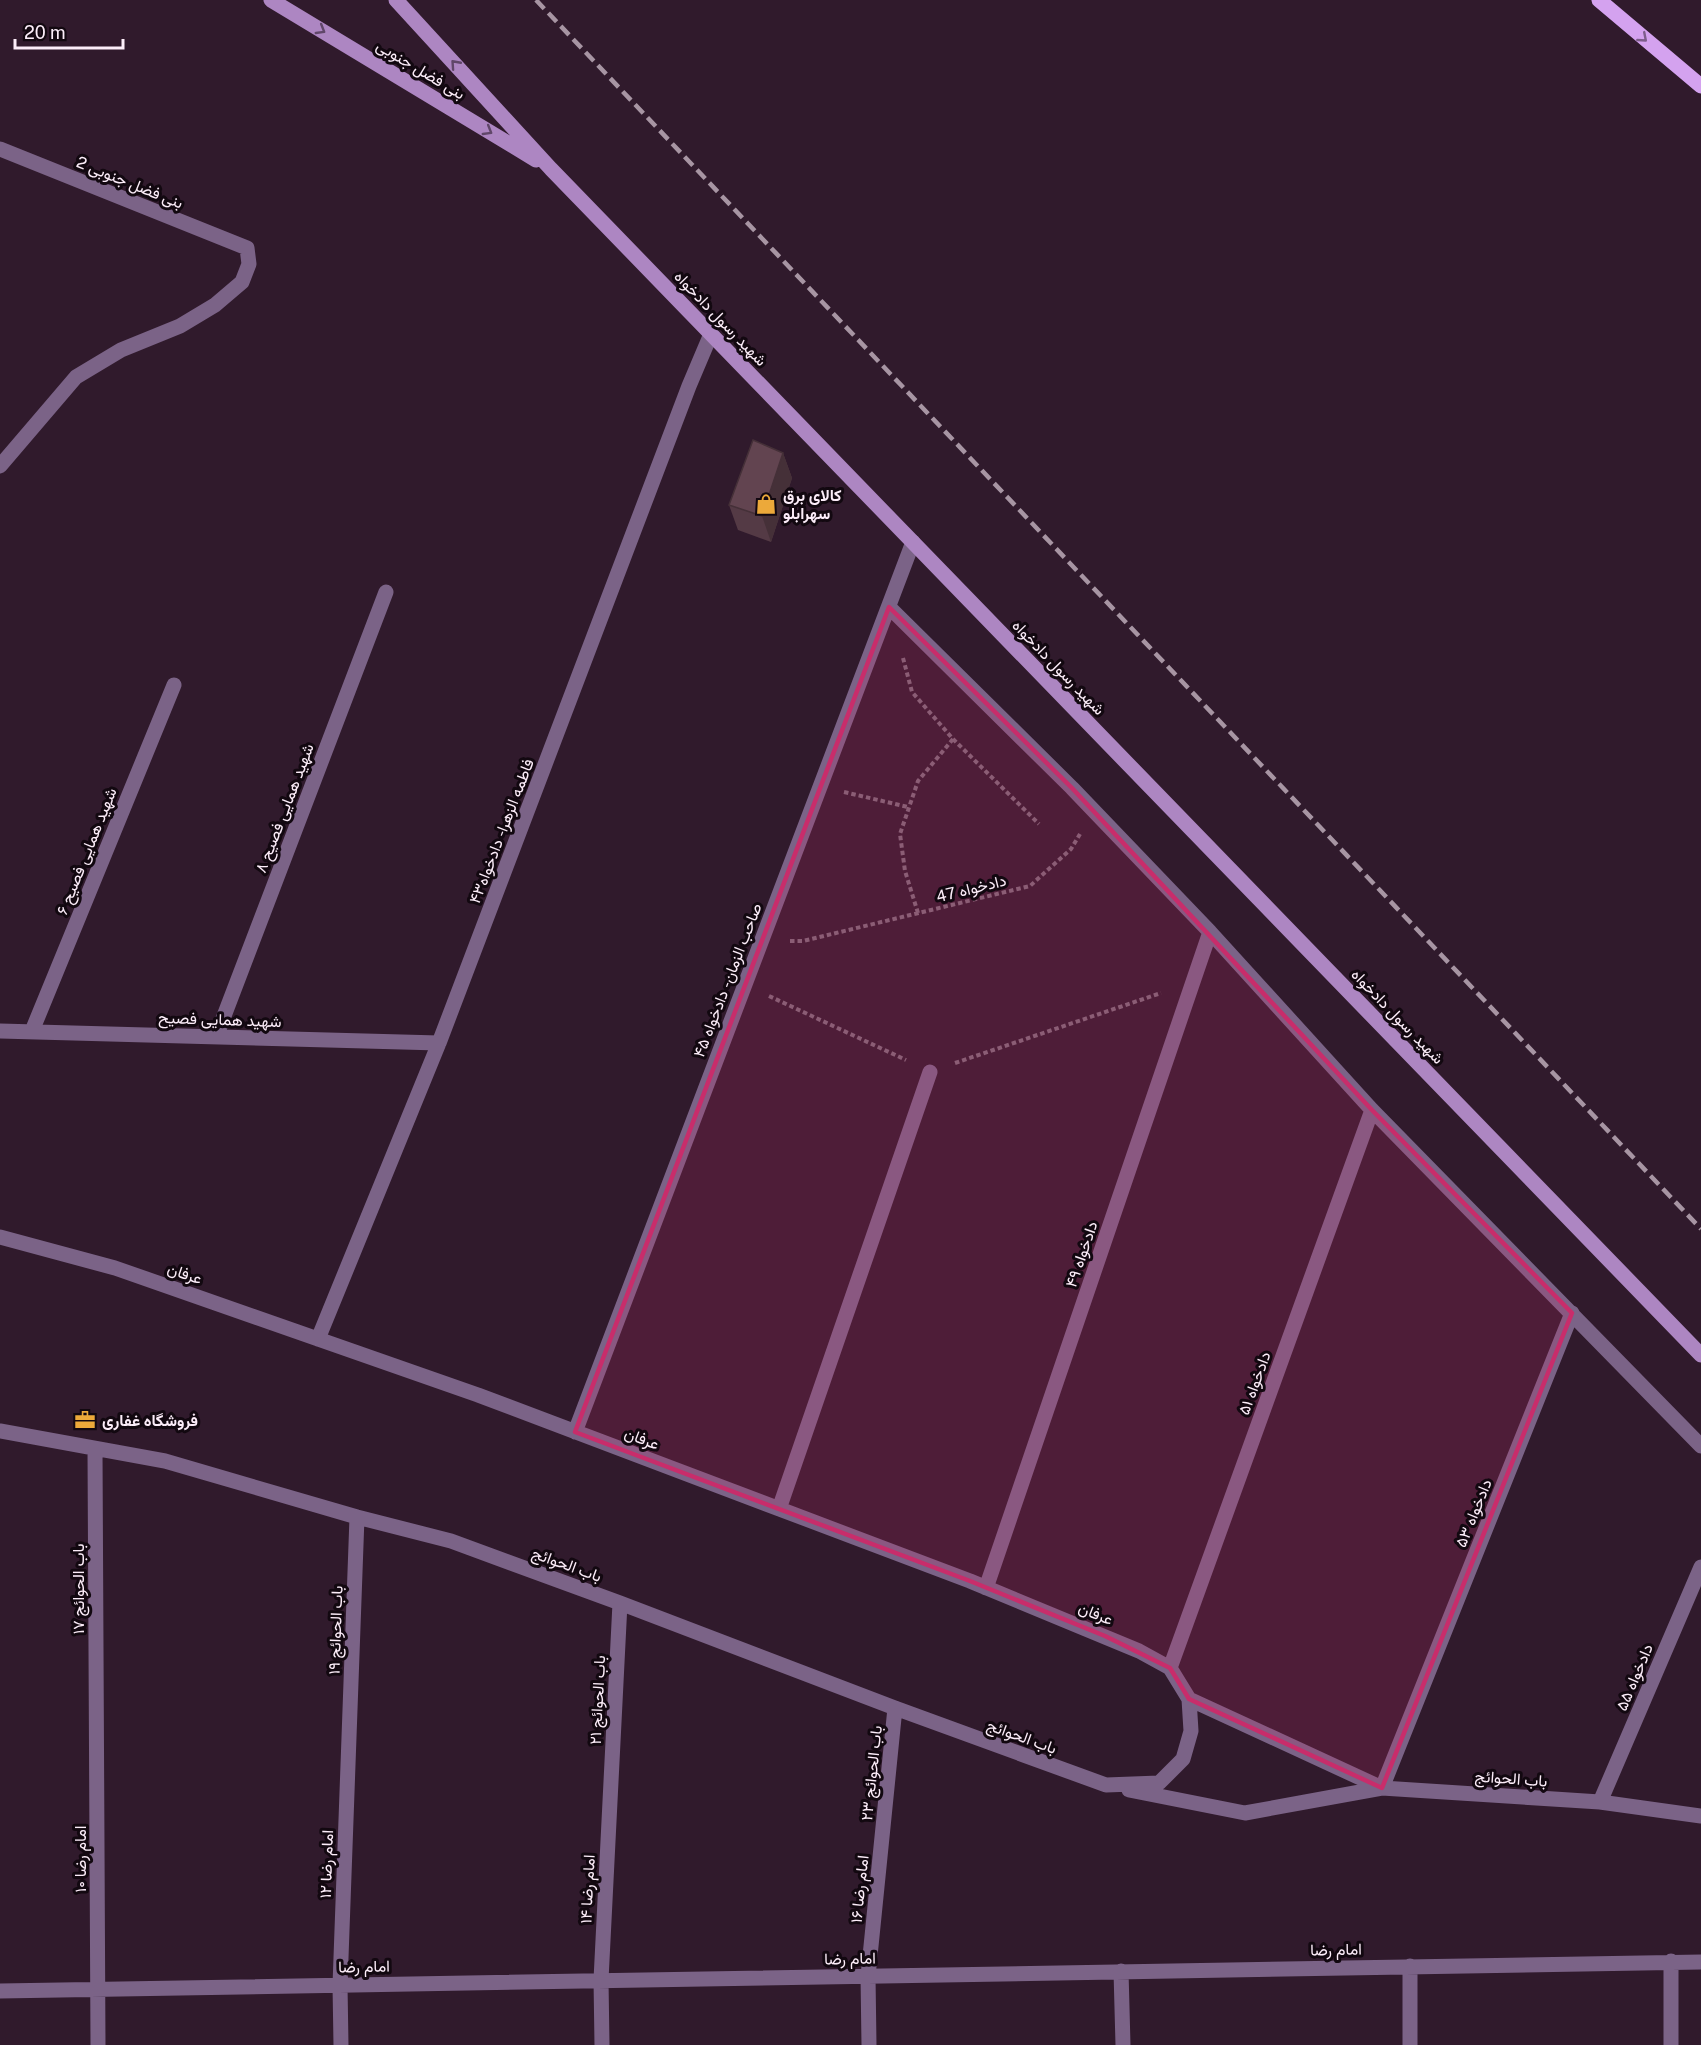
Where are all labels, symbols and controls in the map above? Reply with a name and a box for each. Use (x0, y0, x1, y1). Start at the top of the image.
scale bar (15, 12, 123, 50)
text: 20 m (24, 22, 66, 43)
one-way arrow (315, 23, 325, 35)
one-way arrow (1636, 31, 1647, 42)
street label: بنی فضل جنوبی (373, 36, 468, 104)
one-way arrow (451, 60, 462, 71)
one-way arrow (482, 124, 492, 136)
street label: بنی فضل جنوبی 2 (73, 152, 186, 213)
street label: شهید رسول دادخواه (670, 267, 771, 371)
place label: کالای برق سهرابلو (783, 486, 841, 524)
shop icon: کالای برق سهرابلو (754, 492, 778, 516)
street label: شهید رسول دادخواه (1008, 616, 1109, 720)
street label: شهید همایی فصیح ۸ (251, 741, 320, 876)
street label: فاطمه الزهرا - دادخواه۴۳ (465, 756, 539, 907)
street label: شهید همایی فصیح ۶ (52, 785, 122, 918)
street label: دادخواه 47 (934, 871, 1008, 907)
street label: صاحب الزمان - دادخواه ۴۵ (689, 900, 767, 1060)
street label: شهید رسول دادخواه (1347, 965, 1448, 1069)
street label: شهید همایی فصیح (158, 1008, 282, 1033)
street label: دادخواه ۴۹ (1061, 1219, 1103, 1290)
street label: عرفان (165, 1259, 205, 1289)
street label: دادخواه ۵۱ (1234, 1349, 1276, 1418)
office icon: فروشگاه غفاری (73, 1408, 97, 1432)
place label: فروشگاه غفاری (102, 1411, 198, 1431)
street label: عرفان (621, 1423, 662, 1455)
street label: دادخواه ۵۳ (1451, 1476, 1497, 1550)
street label: باب الحوائج (529, 1543, 604, 1588)
street label: باب الحوائج ۱۷ (69, 1544, 90, 1634)
street label: باب الحوائج ۱۹ (324, 1585, 349, 1675)
street label: عرفان (1075, 1598, 1116, 1630)
street label: دادخواه ۵۵ (1612, 1641, 1658, 1714)
street label: باب الحوائج ۲۱ (586, 1655, 611, 1745)
street label: باب الحوائج (984, 1715, 1059, 1760)
street label: باب الحوائج ۲۳ (857, 1725, 888, 1822)
street label: باب الحوائج (1474, 1766, 1548, 1793)
street label: امام رضا ۱۰ (71, 1826, 91, 1892)
street label: امام رضا ۱۲ (316, 1829, 338, 1899)
street label: امام رضا ۱۴ (576, 1854, 600, 1924)
street label: امام رضا ۱۶ (846, 1854, 873, 1924)
street label: امام رضا (1310, 1940, 1362, 1960)
street label: امام رضا (824, 1949, 876, 1969)
street label: امام رضا (338, 1957, 390, 1977)

